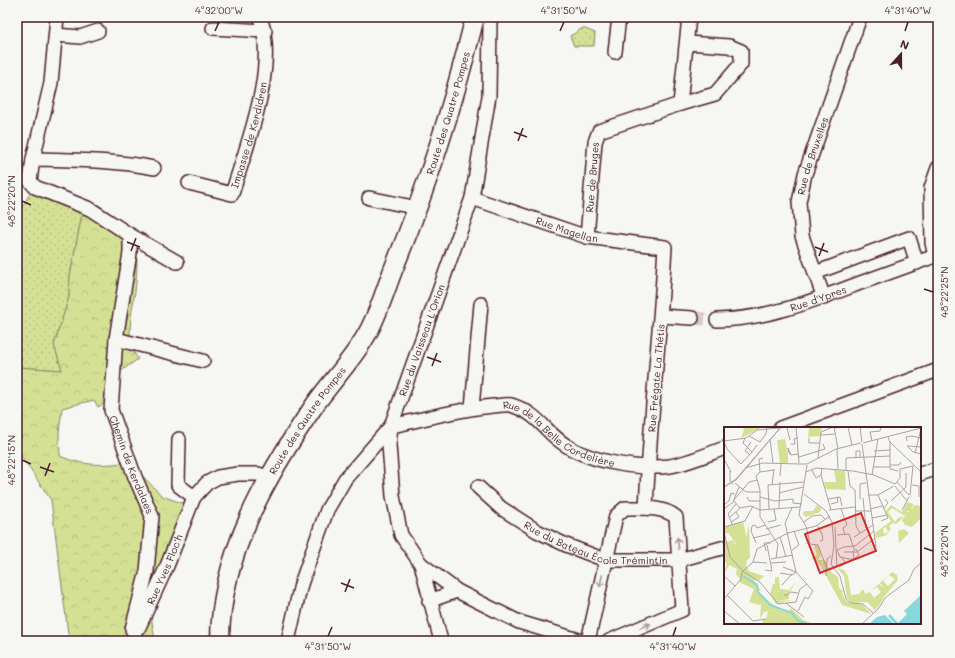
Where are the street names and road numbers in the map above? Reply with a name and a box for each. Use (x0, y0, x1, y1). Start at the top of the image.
street label: Route des Quatre Pompes (423, 50, 473, 176)
street label: Impasse de Kerdidren (227, 81, 270, 190)
street label: Rue de Bruxelles (794, 115, 832, 196)
street label: Rue de Bruges (582, 141, 602, 213)
street label: Rue Magellan (534, 213, 599, 245)
street label: Rue du Vaisseau L'Orion (395, 282, 448, 398)
street label: Rue d'Ypres (788, 282, 848, 314)
street label: Rue Frégate La Thétis (644, 323, 668, 433)
street label: Route des Quatre Pompes (265, 364, 349, 477)
street label: Rue de la Belle Cordelière (502, 398, 616, 470)
street label: Chemin de Kerdalaes (107, 414, 157, 516)
street label: Rue du Bateau École Trémintin (521, 518, 667, 567)
street label: Rue Yves Floc'h (143, 532, 186, 607)

